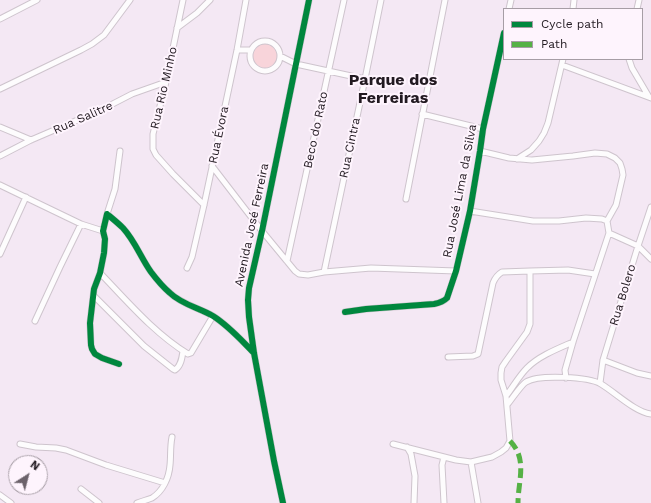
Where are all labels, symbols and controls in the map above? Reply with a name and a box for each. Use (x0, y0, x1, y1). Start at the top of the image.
legend (503, 8, 643, 60)
text: Cycle path (541, 17, 603, 31)
text: Path (541, 37, 567, 51)
street label: Rua Rio Minho (148, 45, 180, 131)
district label: Parque dos Ferreiras (349, 70, 437, 108)
street label: Beco do Rato (301, 90, 331, 170)
street label: Rua Salitre (51, 98, 115, 138)
street label: Rua Évora (206, 105, 232, 165)
street label: Rua Cintra (337, 116, 363, 180)
street label: Rua José Lima da Silva (440, 123, 480, 259)
street label: Avenida José Ferreira (232, 162, 272, 288)
street label: Rua Bolero (607, 262, 639, 328)
north arrow (8, 455, 48, 495)
text: N (28, 458, 42, 473)

